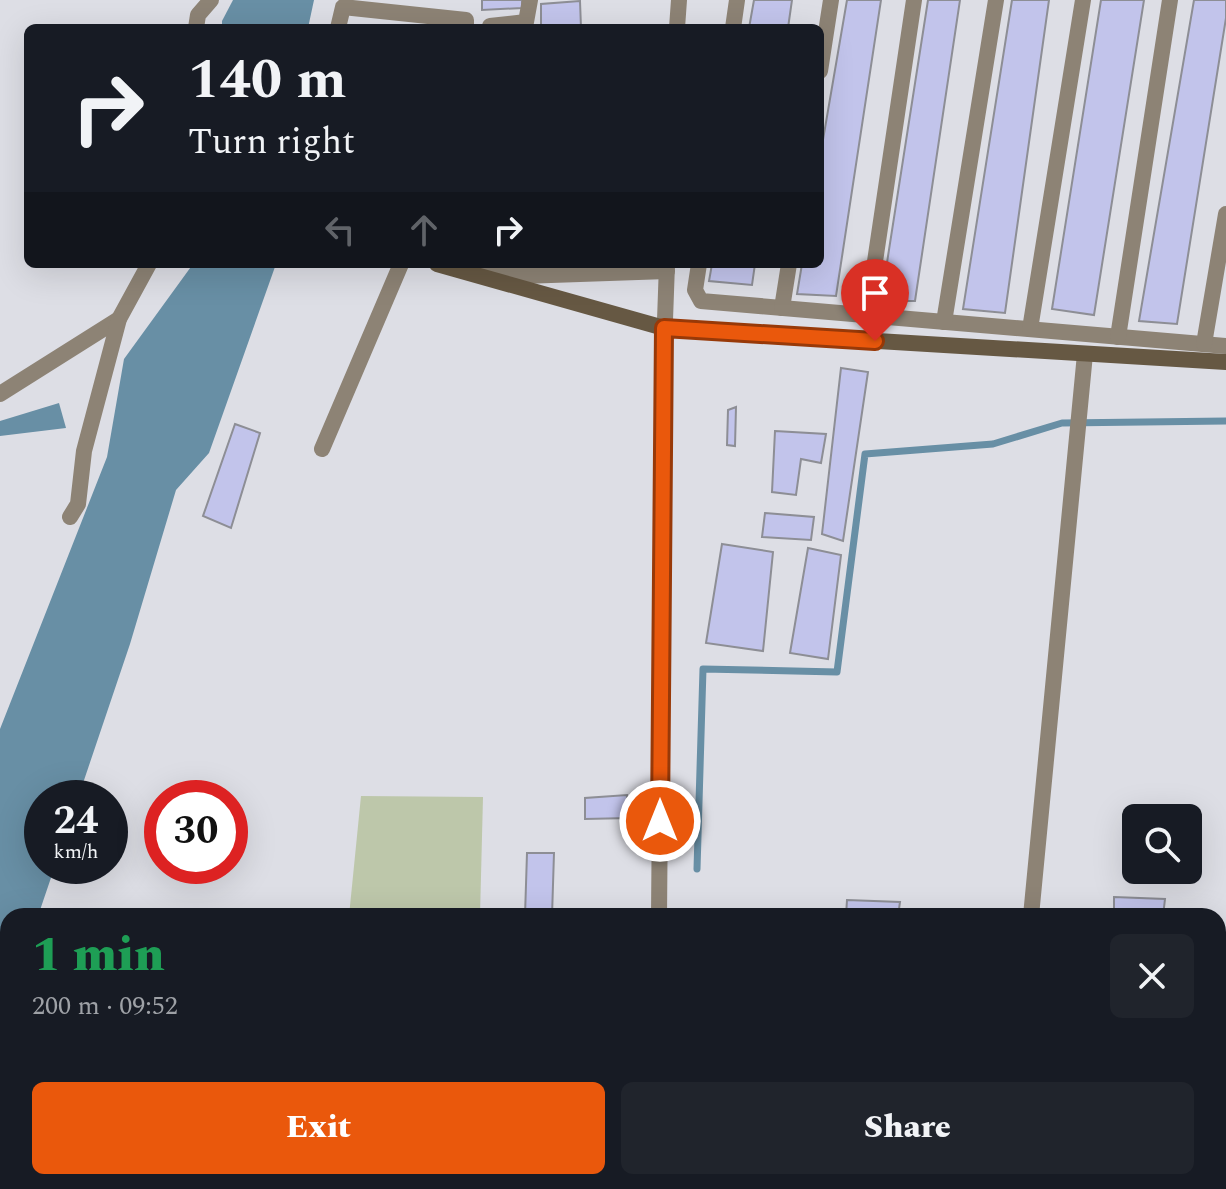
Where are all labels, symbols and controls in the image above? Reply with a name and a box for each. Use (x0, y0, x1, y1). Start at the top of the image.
text: 140 m (188, 38, 347, 123)
icon: right (56, 56, 160, 160)
text: Turn right (188, 115, 355, 170)
icon: left (318, 208, 362, 252)
icon: ahead (402, 208, 446, 252)
icon: right (486, 208, 530, 252)
pin (841, 259, 909, 341)
icon: arrive (853, 271, 897, 315)
position arrow (618, 779, 702, 863)
speed limit sign: 30 (144, 780, 248, 884)
text: 24 (54, 791, 98, 852)
map controls (1122, 804, 1202, 884)
button: search (1122, 804, 1202, 884)
text: km/h (54, 837, 99, 867)
text: 1 min (32, 919, 165, 992)
button: close (1110, 934, 1194, 1018)
text: 200 m · 09:52 (32, 986, 178, 1026)
button: Exit (32, 1082, 605, 1174)
button: Share (621, 1082, 1194, 1174)

